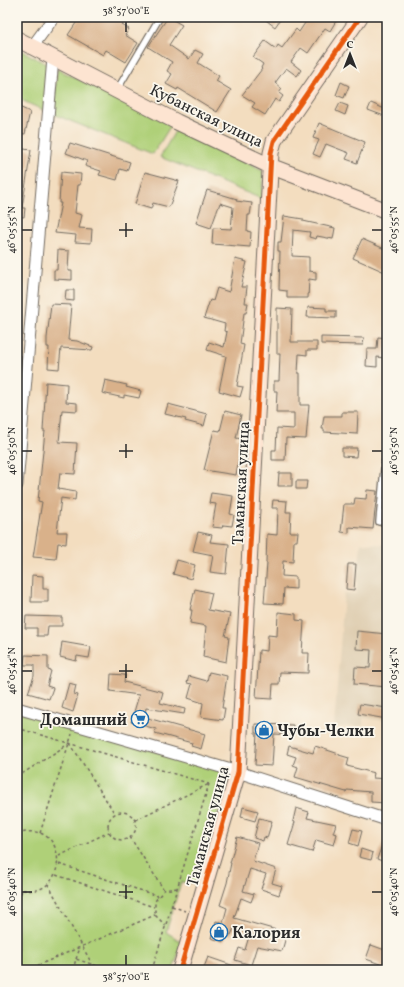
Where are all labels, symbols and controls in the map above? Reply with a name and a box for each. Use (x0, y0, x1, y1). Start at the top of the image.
text: 38°57'00"E (103, 4, 149, 18)
north arrow (330, 34, 370, 74)
text: С (346, 38, 354, 53)
street label: Кубанская улица (146, 80, 267, 154)
text: 46°05'55"N (5, 206, 19, 254)
text: 46°05'55"N (387, 206, 401, 254)
street label: Таманская улица (228, 420, 256, 546)
text: 46°05'50"N (5, 426, 19, 475)
text: 46°05'50"N (387, 426, 401, 475)
text: 46°05'45"N (5, 647, 19, 695)
text: 46°05'45"N (387, 647, 401, 695)
supermarket icon: Домашний (130, 709, 150, 729)
place label: Домашний (40, 710, 127, 732)
shop icon: Чубы-Челки (254, 720, 274, 740)
place label: Чубы-Челки (277, 721, 374, 743)
street label: Таманская улица (182, 764, 236, 889)
text: 46°05'40"N (5, 867, 19, 916)
text: 46°05'40"N (387, 867, 401, 916)
shop icon: Калория (209, 922, 229, 942)
place label: Калория (232, 923, 300, 945)
text: 38°57'00"E (103, 970, 149, 984)

